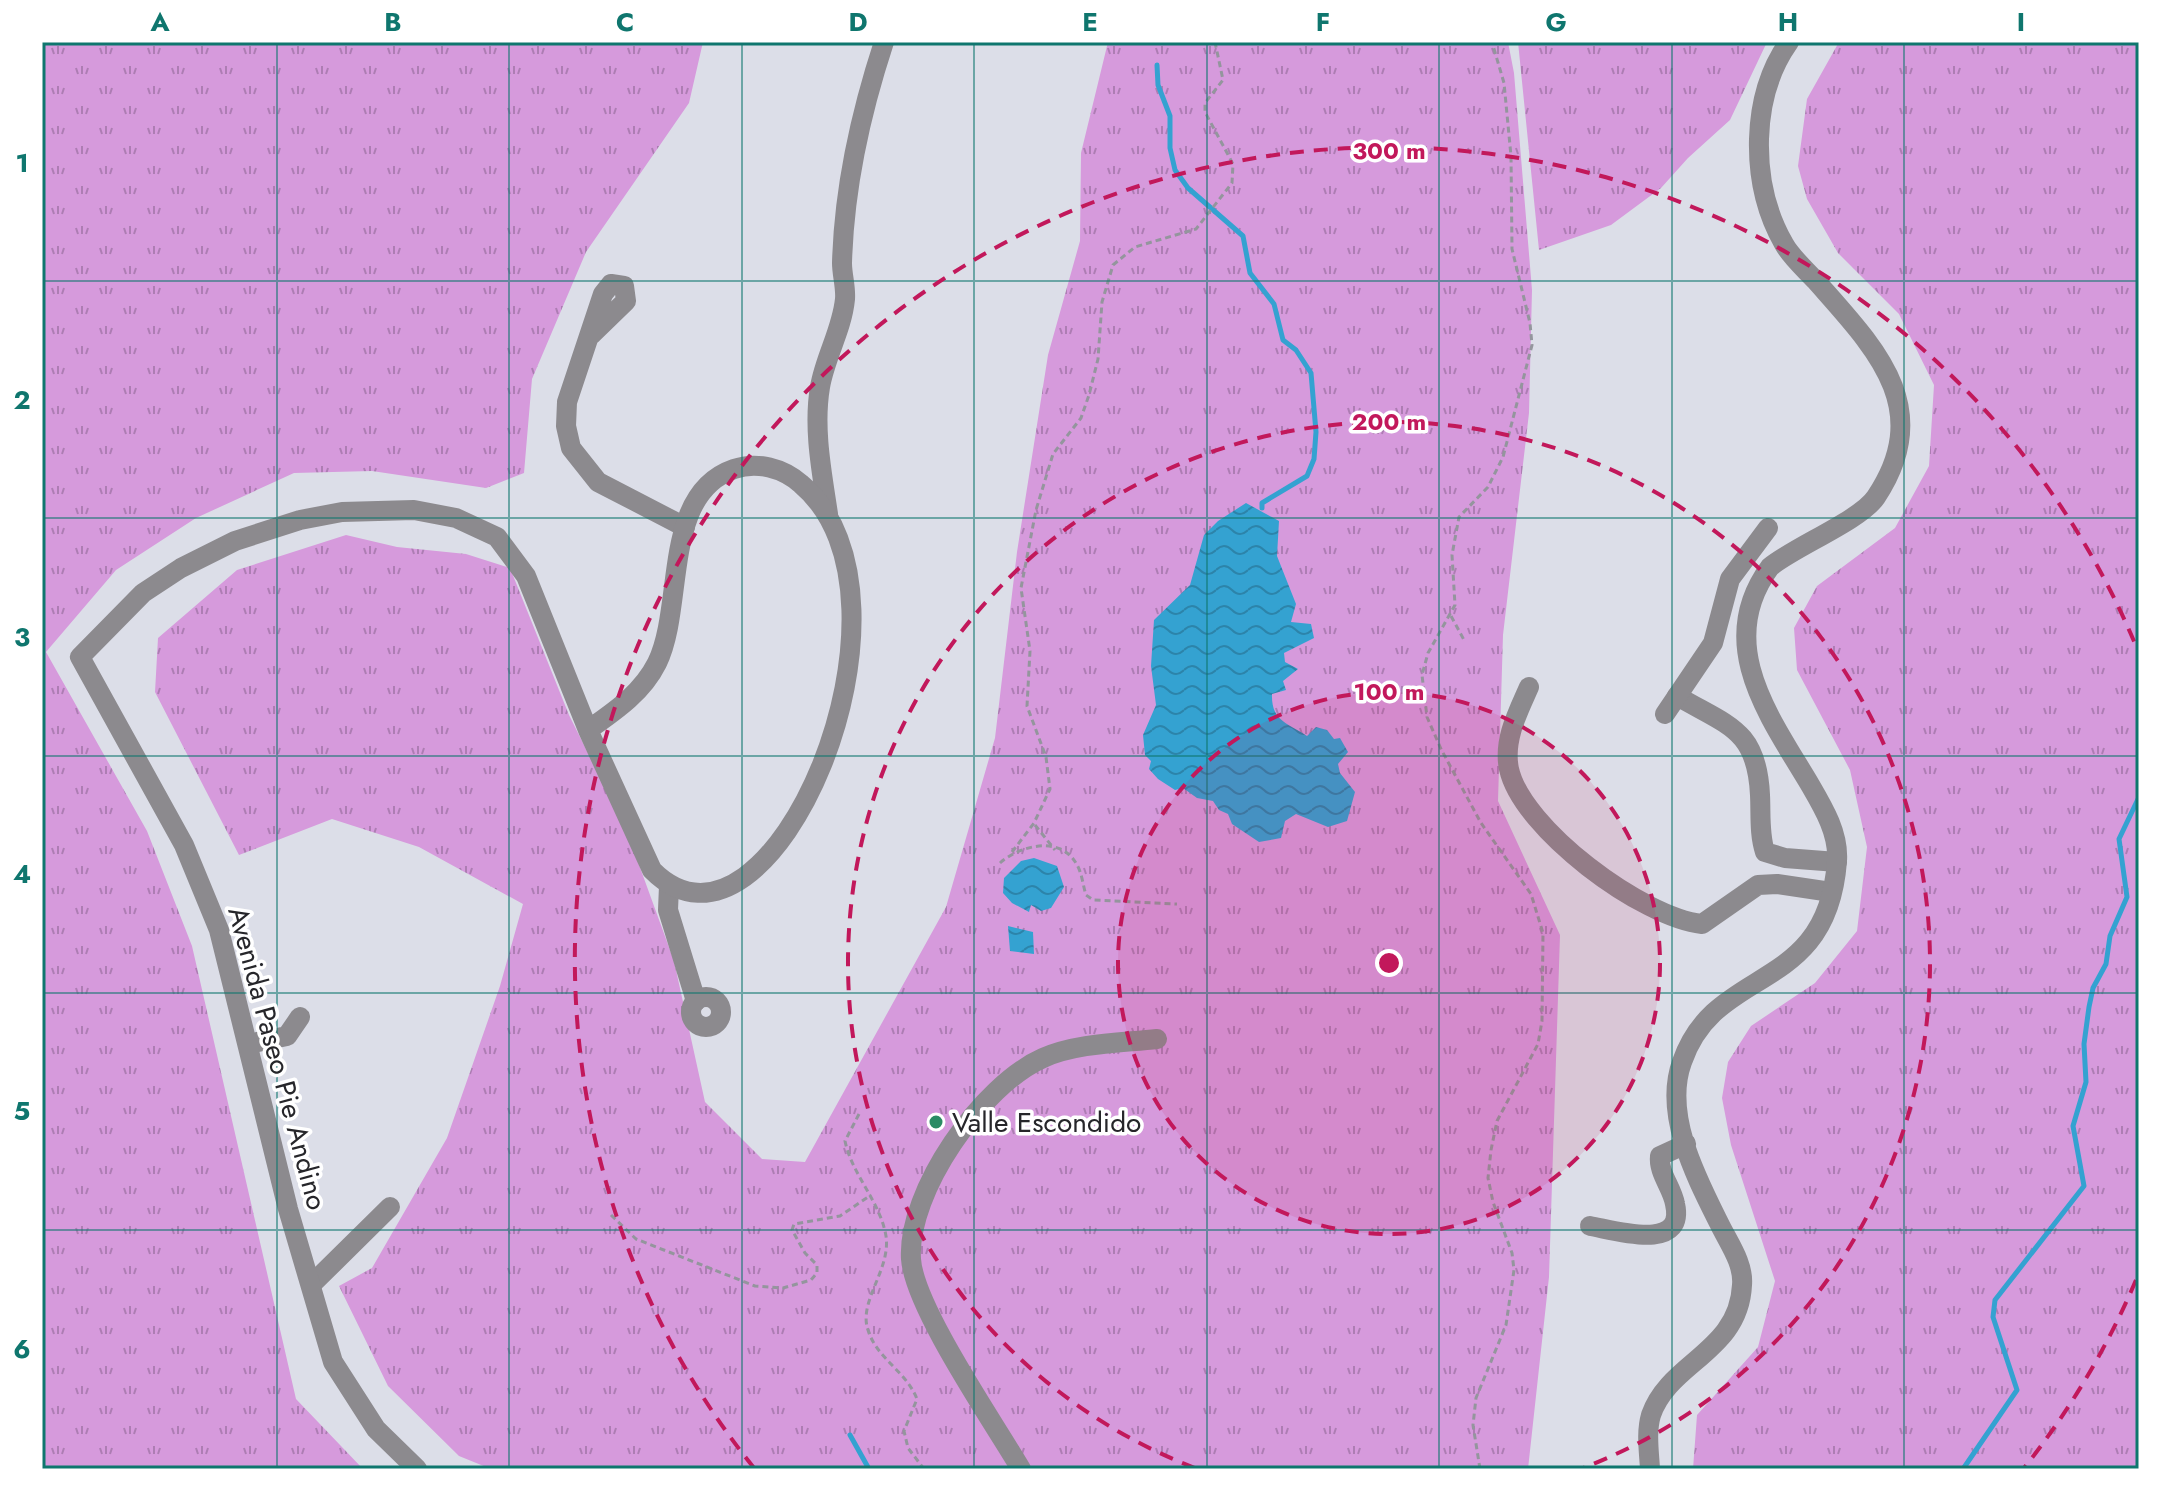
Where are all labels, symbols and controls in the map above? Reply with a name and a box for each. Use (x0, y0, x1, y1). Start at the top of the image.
text: A (149, 3, 170, 41)
text: B (384, 3, 402, 41)
text: C (616, 3, 634, 41)
text: D (848, 3, 868, 41)
text: E (1082, 3, 1098, 41)
text: F (1316, 3, 1330, 41)
text: G (1545, 3, 1567, 41)
text: H (1778, 3, 1798, 41)
text: I (2017, 3, 2025, 41)
text: 300 m (1352, 133, 1426, 168)
text: 1 (15, 144, 29, 182)
text: 2 (13, 381, 31, 419)
text: 200 m (1352, 404, 1426, 439)
text: 3 (14, 618, 30, 656)
text: 100 m (1354, 674, 1424, 709)
text: 4 (13, 855, 31, 893)
street label: Avenida Paseo Pie Andino (217, 902, 338, 1214)
centre of rings (1375, 949, 1403, 977)
text: 5 (14, 1092, 30, 1130)
place label: Valle Escondido (952, 1102, 1141, 1143)
marker: Valle Escondido (927, 1113, 945, 1131)
text: 6 (13, 1330, 31, 1368)

